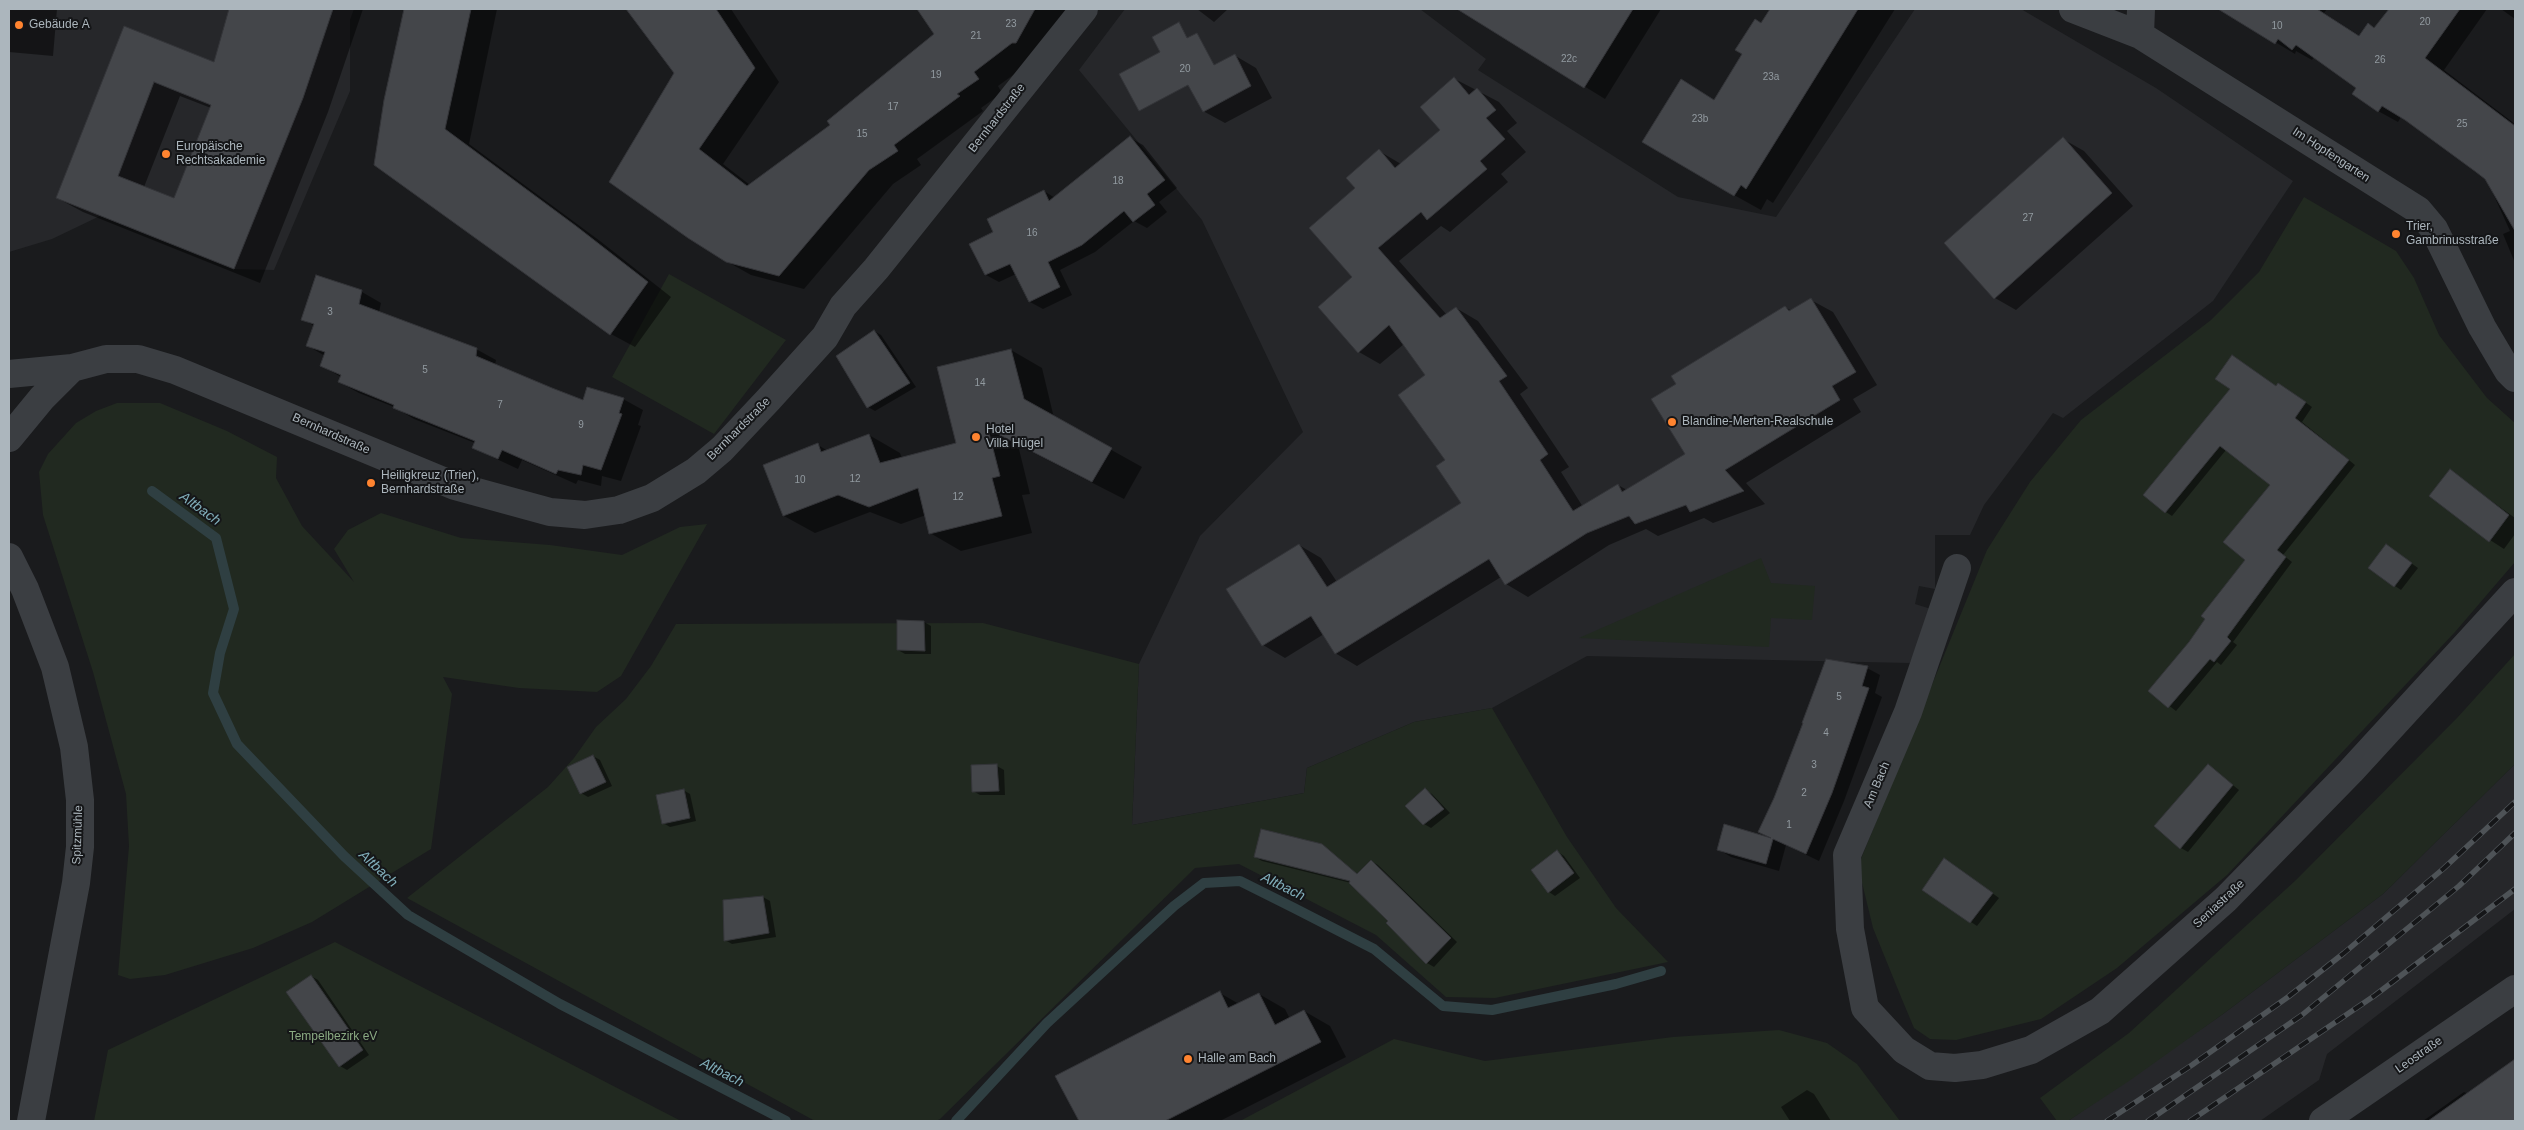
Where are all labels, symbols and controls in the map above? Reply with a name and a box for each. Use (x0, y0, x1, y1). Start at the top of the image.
house number: 20 (2419, 16, 2431, 28)
place label: Gebäude A (29, 18, 90, 32)
house number: 23 (1005, 18, 1017, 30)
marker: Gebäude A (13, 19, 25, 31)
house number: 10 (2271, 20, 2283, 32)
house number: 21 (970, 30, 982, 42)
house number: 22c (1561, 53, 1577, 65)
house number: 26 (2374, 54, 2386, 66)
house number: 20 (1179, 63, 1191, 75)
house number: 19 (930, 69, 942, 81)
house number: 23a (1763, 71, 1779, 83)
street label: Bernhardstraße (966, 81, 1028, 155)
house number: 17 (887, 101, 899, 113)
house number: 23b (1692, 113, 1708, 125)
house number: 25 (2456, 118, 2468, 130)
street label: Im Hopfengarten (2290, 125, 2372, 185)
house number: 15 (856, 128, 868, 140)
place label: Europäische Rechtsakademie (176, 140, 265, 168)
marker: Europäische Rechtsakademie (160, 148, 172, 160)
house number: 18 (1112, 175, 1124, 187)
house number: 27 (2022, 212, 2034, 224)
place label: Trier, Gambrinusstraße (2406, 220, 2499, 248)
house number: 16 (1026, 227, 1038, 239)
marker: Trier, Gambrinusstraße (2390, 228, 2402, 240)
house number: 3 (327, 306, 333, 318)
house number: 5 (422, 364, 428, 376)
house number: 14 (974, 377, 986, 389)
street label: Bernhardstraße (704, 394, 774, 464)
house number: 7 (497, 399, 503, 411)
street label: Bernhardstraße (290, 410, 372, 458)
place label: Blandine-Merten-Realschule (1682, 415, 1833, 429)
marker: Blandine-Merten-Realschule (1666, 416, 1678, 428)
house number: 9 (578, 419, 584, 431)
place label: Hotel Villa Hügel (986, 423, 1043, 451)
marker: Hotel Villa Hügel (970, 431, 982, 443)
place label: Heiligkreuz (Trier), Bernhardstraße (381, 469, 479, 497)
house number: 12 (849, 473, 861, 485)
house number: 10 (794, 474, 806, 486)
marker: Heiligkreuz (Trier), Bernhardstraße (365, 477, 377, 489)
water label: Altbach (176, 488, 224, 530)
house number: 12 (952, 491, 964, 503)
house number: 5 (1836, 691, 1842, 703)
house number: 4 (1823, 727, 1829, 739)
house number: 3 (1811, 759, 1817, 771)
street label: Am Bach (1861, 760, 1893, 810)
house number: 2 (1801, 787, 1807, 799)
street label: Spitzmühle (70, 805, 86, 865)
house number: 1 (1786, 819, 1792, 831)
water label: Altbach (355, 847, 401, 891)
water label: Altbach (1258, 869, 1308, 905)
street label: Seniastraße (2190, 877, 2248, 931)
park label: Tempelbezirk eV (289, 1030, 377, 1044)
street label: Leostraße (2393, 1034, 2445, 1076)
place label: Halle am Bach (1198, 1052, 1276, 1066)
marker: Halle am Bach (1182, 1053, 1194, 1065)
water label: Altbach (697, 1055, 747, 1091)

